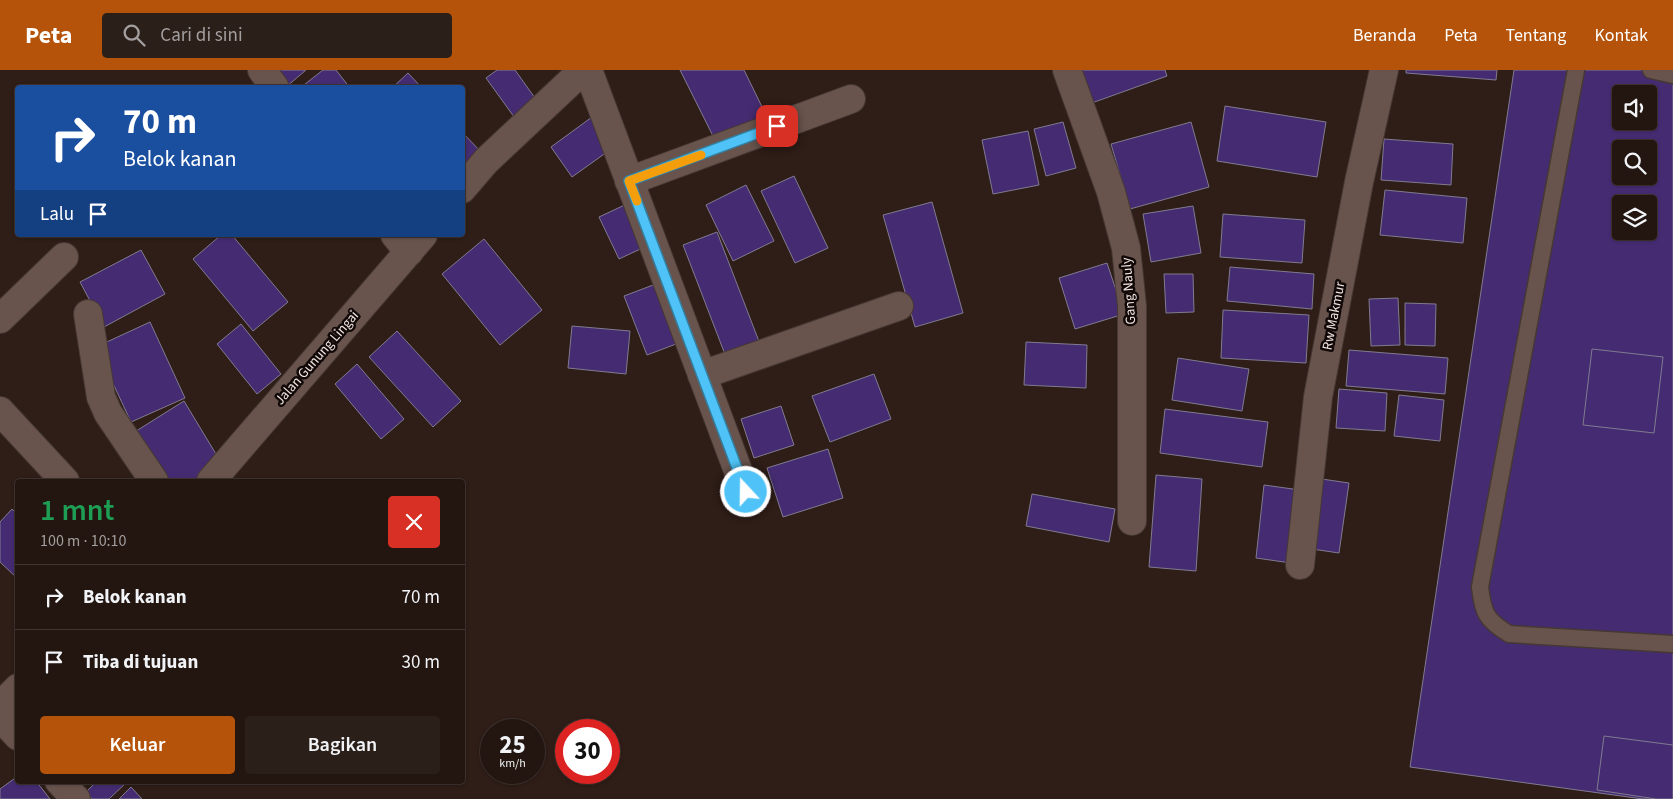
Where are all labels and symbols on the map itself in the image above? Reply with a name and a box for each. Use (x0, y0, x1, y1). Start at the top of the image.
pin (756, 105, 798, 147)
street label: Gang Nauly (1117, 256, 1141, 325)
street label: Rw Makmur (1318, 280, 1350, 352)
street label: Jalan Gunung Lingai (270, 306, 364, 410)
position arrow (719, 465, 771, 517)
speed limit sign: 30 (555, 719, 620, 784)

